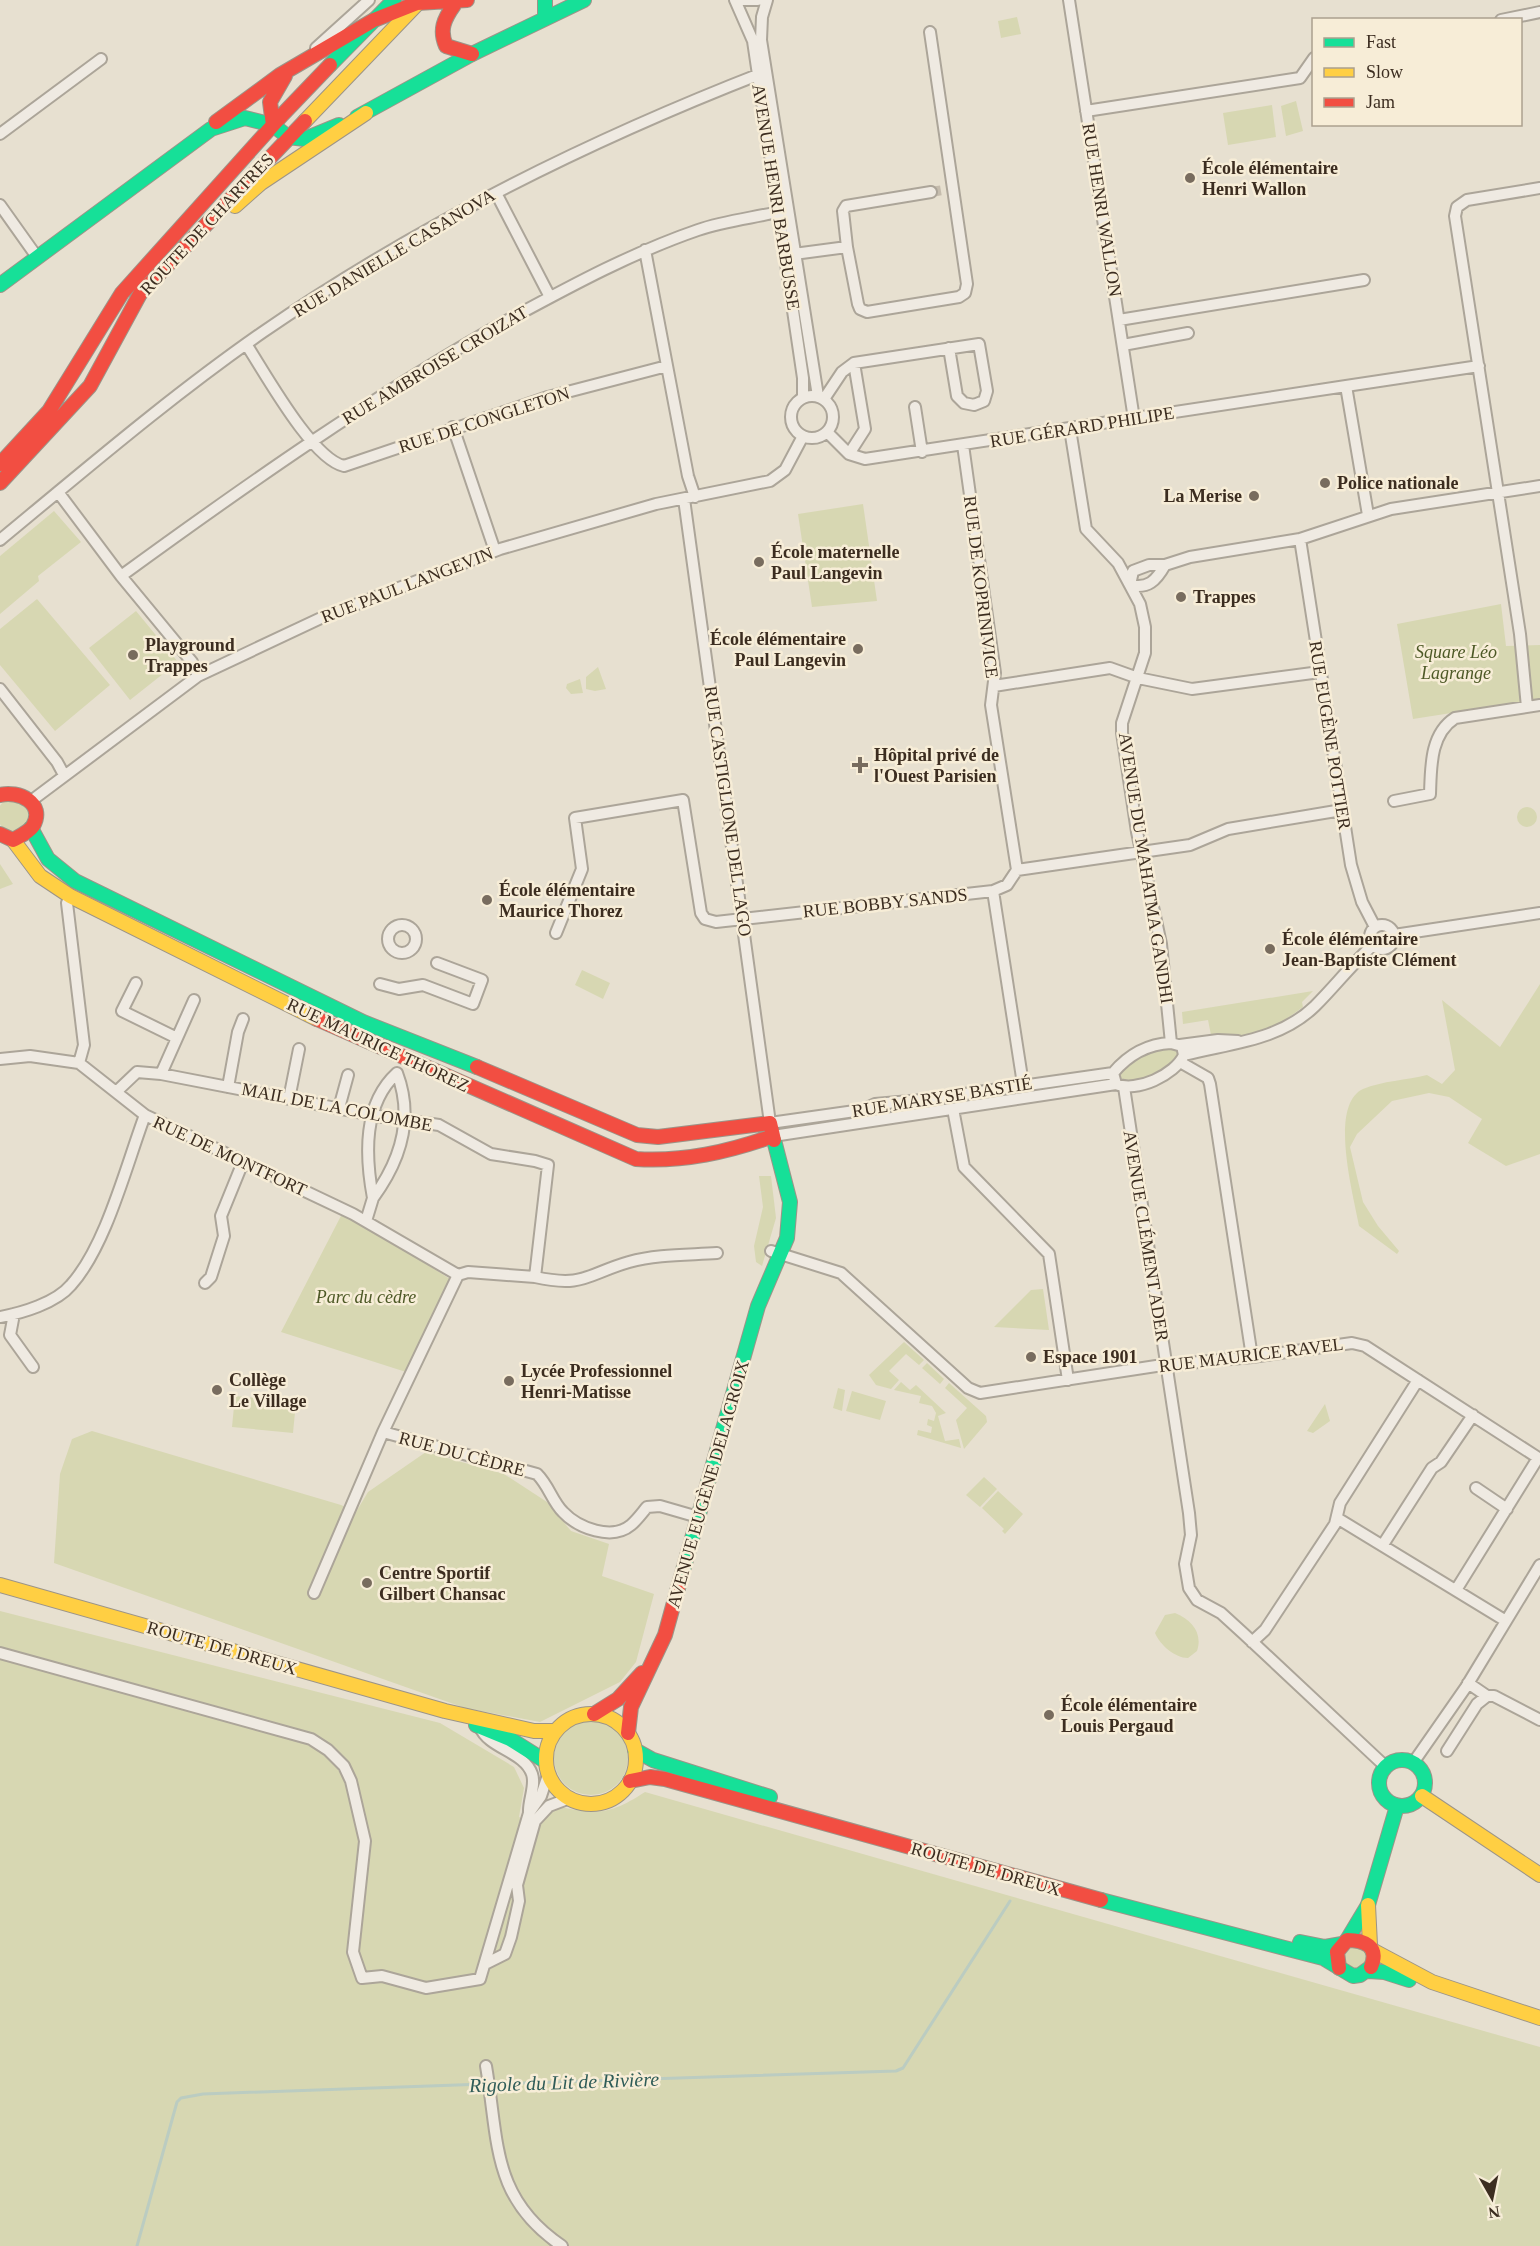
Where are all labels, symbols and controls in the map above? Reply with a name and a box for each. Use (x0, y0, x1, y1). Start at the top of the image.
legend (1312, 18, 1522, 126)
text: Fast (1366, 32, 1396, 52)
text: Slow (1366, 62, 1403, 82)
street label: AVENUE HENRI BARBUSSE (748, 82, 804, 312)
text: Jam (1366, 92, 1395, 112)
street label: RUE HENRI WALLON (1078, 122, 1126, 298)
street label: ROUTE DE CHARTRES (136, 149, 278, 299)
place label: École élémentaire Henri Wallon (1202, 157, 1338, 199)
marker: École élémentaire Henri Wallon (1183, 171, 1197, 185)
street label: RUE DANIELLE CASANOVA (290, 185, 498, 321)
street label: RUE AMBROISE CROIZAT (339, 302, 531, 428)
street label: RUE DE CONGLETON (396, 383, 572, 457)
street label: RUE GÉRARD PHILIPE (988, 402, 1175, 451)
place label: Police nationale (1337, 473, 1458, 493)
marker: Police nationale (1318, 476, 1332, 490)
place label: La Merise (1164, 486, 1242, 506)
marker: La Merise (1247, 489, 1261, 503)
street label: RUE DE KOPRINIVICE (960, 494, 1002, 680)
place label: École maternelle Paul Langevin (771, 541, 899, 583)
street label: RUE PAUL LANGEVIN (318, 543, 496, 627)
marker: École maternelle Paul Langevin (752, 555, 766, 569)
place label: Trappes (1193, 587, 1256, 607)
marker: Trappes (1174, 590, 1188, 604)
place label: École élémentaire Paul Langevin (710, 628, 846, 670)
place label: Playground Trappes (145, 635, 235, 676)
street label: RUE EUGÈNE POTTIER (1305, 639, 1356, 831)
marker: École élémentaire Paul Langevin (851, 642, 865, 656)
park label: Square Léo Lagrange (1415, 642, 1497, 683)
marker: Playground Trappes (126, 648, 140, 662)
street label: RUE CASTIGLIONE DEL LAGO (701, 684, 755, 938)
street label: AVENUE DU MAHATMA GANDHI (1115, 731, 1177, 1005)
place label: Hôpital privé de l'Ouest Parisien (874, 745, 999, 786)
marker: Hôpital privé de l'Ouest Parisien (851, 756, 869, 774)
place label: École élémentaire Maurice Thorez (499, 879, 635, 921)
street label: RUE BOBBY SANDS (802, 884, 968, 922)
marker: École élémentaire Maurice Thorez (480, 893, 494, 907)
place label: École élémentaire Jean-Baptiste Clément (1282, 928, 1456, 970)
marker: École élémentaire Jean-Baptiste Clément (1263, 942, 1277, 956)
street label: RUE MAURICE THOREZ (284, 994, 472, 1096)
street label: RUE MARYSE BASTIÉ (850, 1072, 1033, 1121)
street label: MAIL DE LA COLOMBE (240, 1079, 434, 1135)
street label: RUE DE MONTFORT (150, 1112, 310, 1200)
street label: AVENUE CLÉMENT ADER (1119, 1129, 1174, 1343)
park label: Parc du cèdre (315, 1287, 416, 1307)
street label: RUE MAURICE RAVEL (1158, 1334, 1344, 1376)
place label: Espace 1901 (1043, 1347, 1138, 1367)
marker: Espace 1901 (1024, 1350, 1038, 1364)
street label: AVENUE EUGÈNE DELACROIX (662, 1358, 753, 1610)
place label: Lycée Professionnel Henri-Matisse (521, 1361, 672, 1402)
place label: Collège Le Village (229, 1370, 307, 1411)
marker: Lycée Professionnel Henri-Matisse (502, 1374, 516, 1388)
marker: Collège Le Village (210, 1383, 224, 1397)
street label: RUE DU CÈDRE (397, 1427, 528, 1480)
place label: Centre Sportif Gilbert Chansac (379, 1563, 506, 1604)
marker: Centre Sportif Gilbert Chansac (360, 1576, 374, 1590)
street label: ROUTE DE DREUX (145, 1617, 299, 1679)
place label: École élémentaire Louis Pergaud (1061, 1694, 1197, 1736)
marker: École élémentaire Louis Pergaud (1042, 1708, 1056, 1722)
street label: ROUTE DE DREUX (909, 1838, 1063, 1900)
water label: Rigole du Lit de Rivière (468, 2068, 660, 2097)
north arrow (1462, 2168, 1522, 2228)
text: N (1487, 2203, 1501, 2222)

